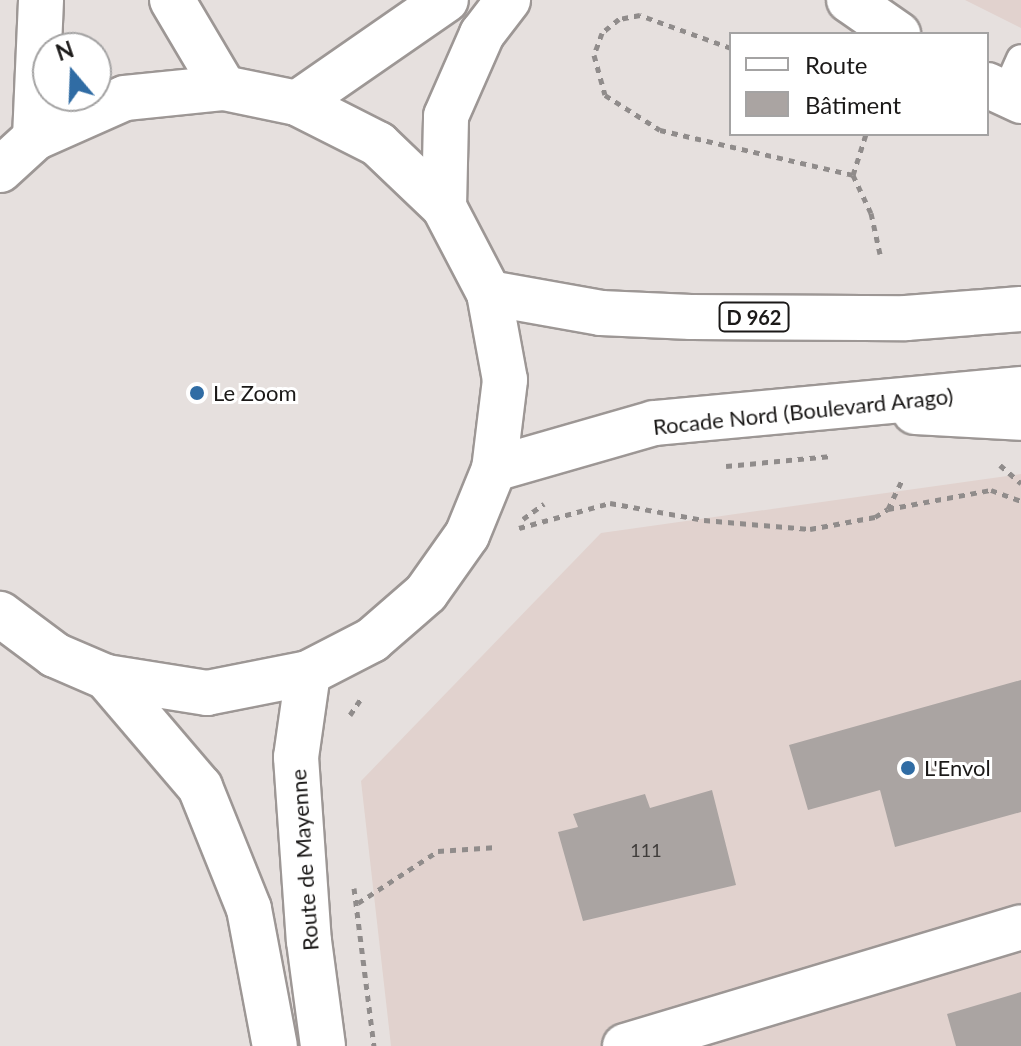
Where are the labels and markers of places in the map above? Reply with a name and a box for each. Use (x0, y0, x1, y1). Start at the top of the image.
place label: Le Zoom (213, 380, 297, 406)
marker: Le Zoom (188, 384, 206, 402)
place label: L'Envol (924, 755, 991, 781)
marker: L'Envol (899, 759, 917, 777)

